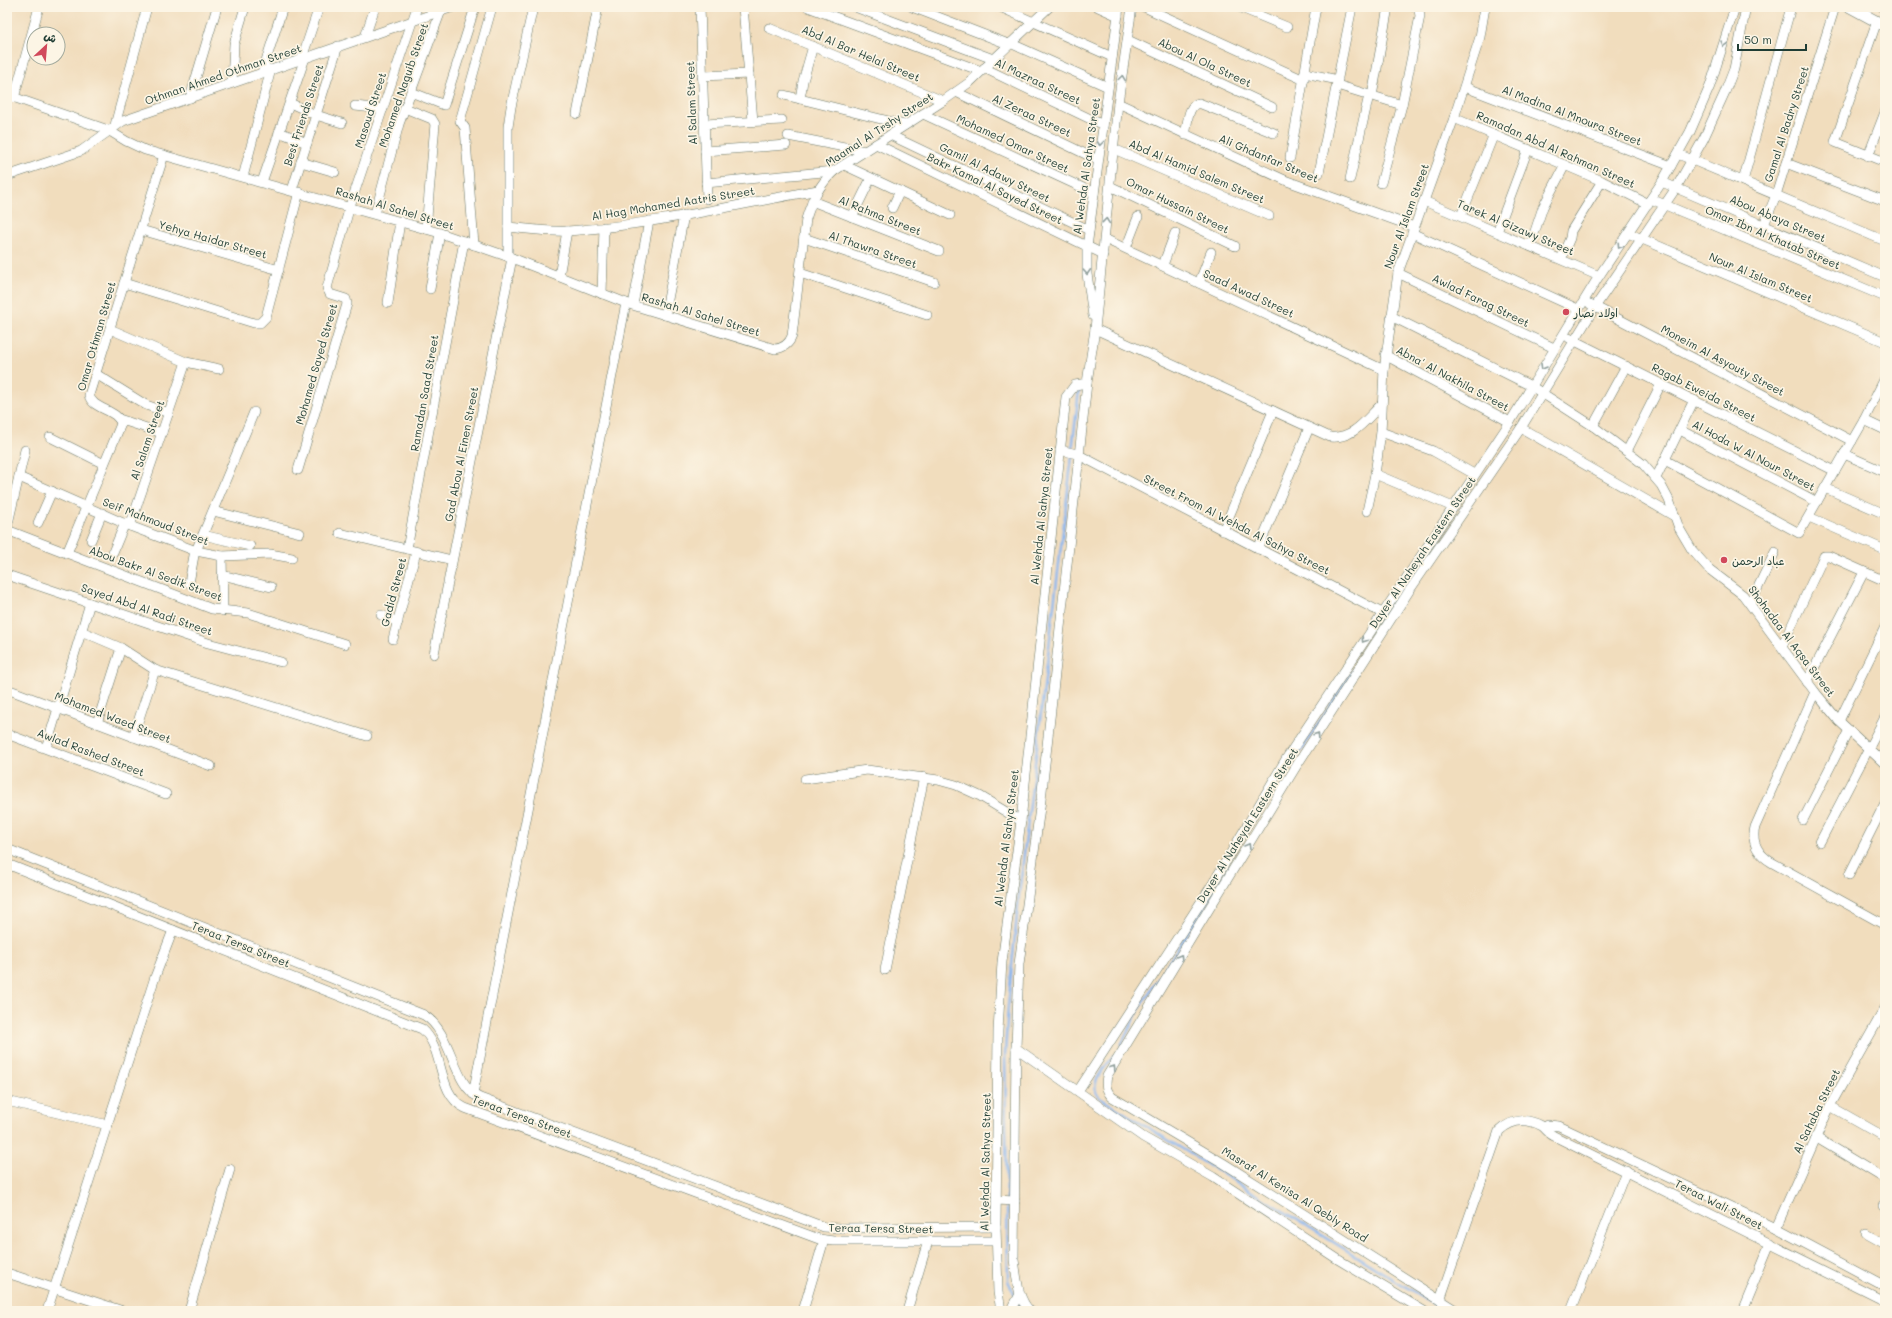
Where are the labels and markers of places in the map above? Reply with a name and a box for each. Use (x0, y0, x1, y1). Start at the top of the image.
place label: اولاد نصار (1573, 305, 1618, 320)
marker: اولاد نصار (1561, 307, 1571, 317)
place label: عباد الرحمن (1732, 553, 1785, 569)
marker: عباد الرحمن (1719, 555, 1729, 565)

